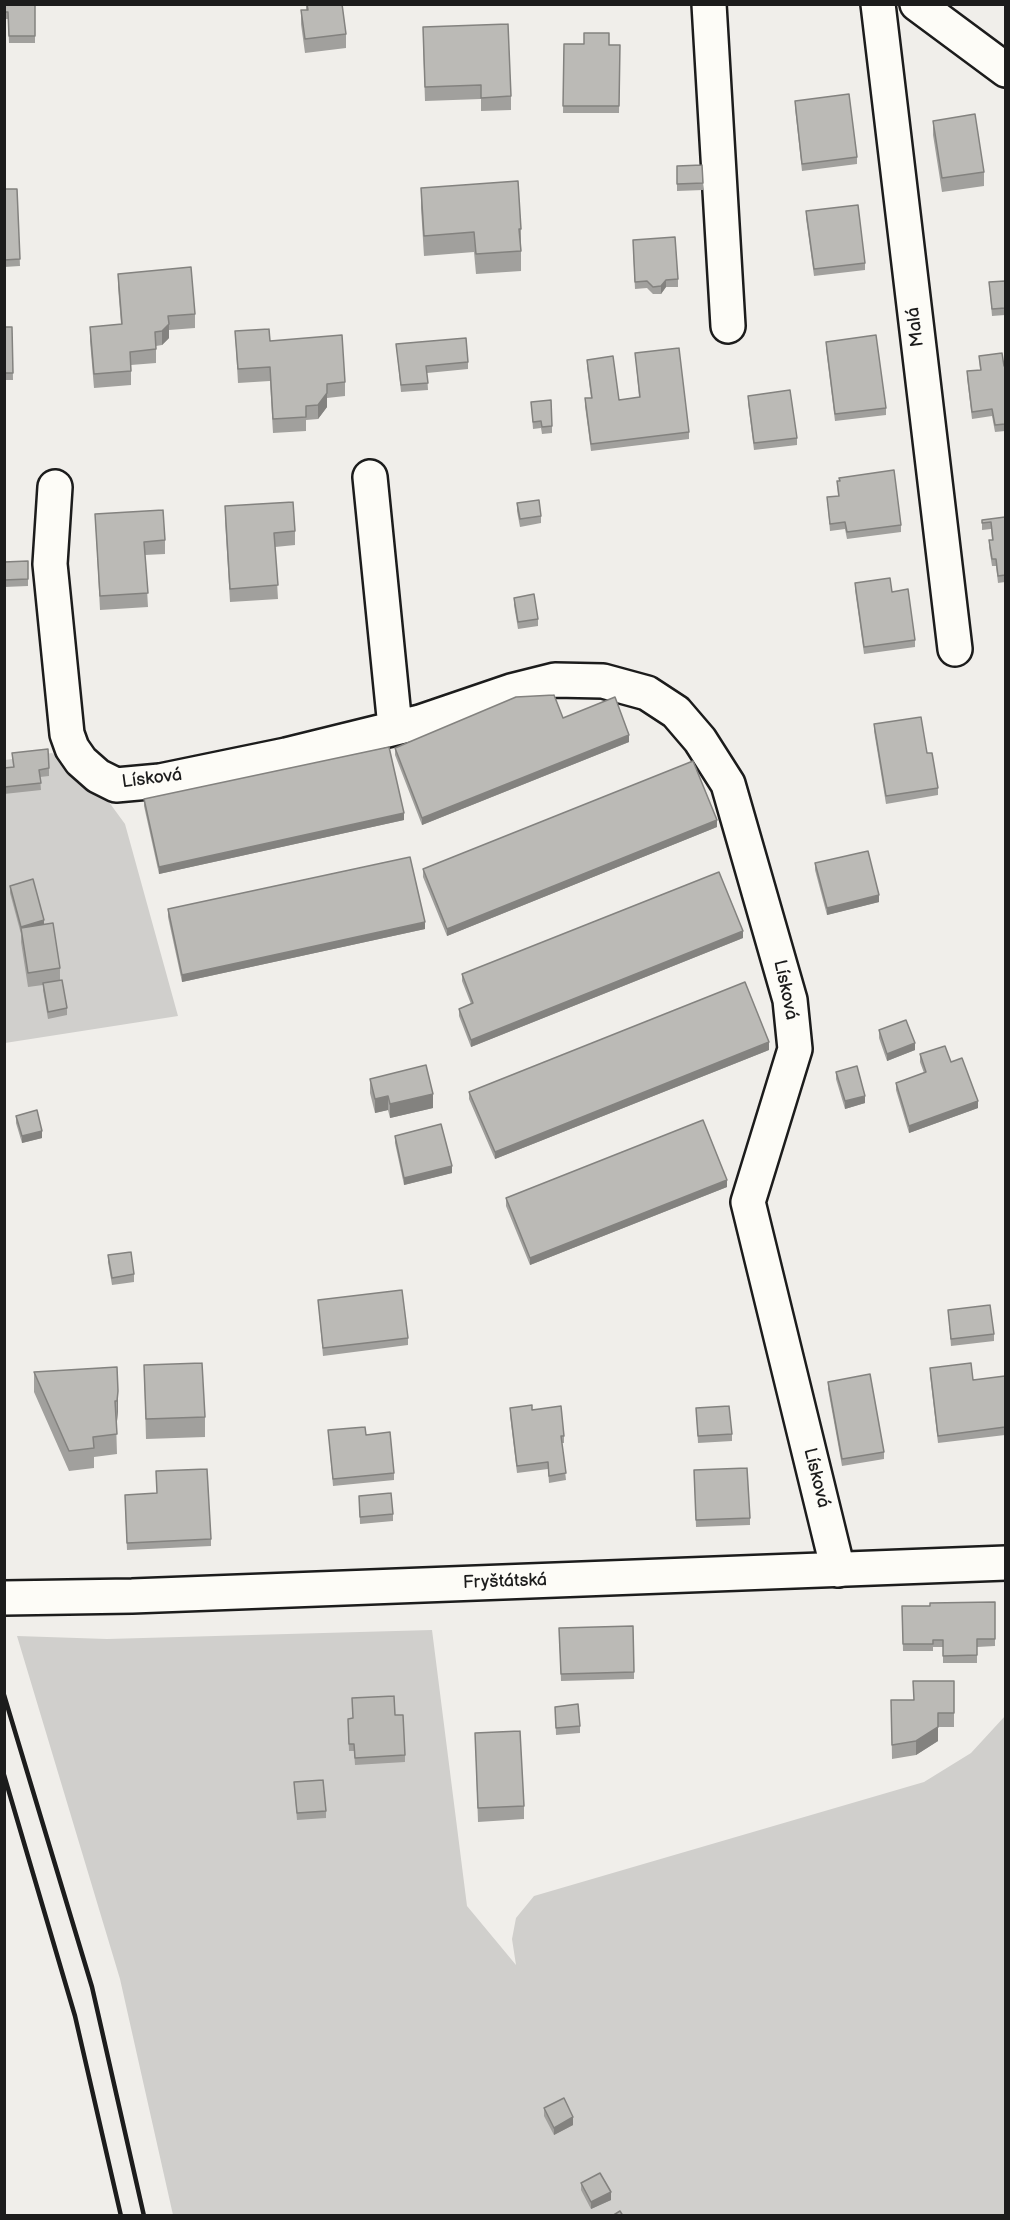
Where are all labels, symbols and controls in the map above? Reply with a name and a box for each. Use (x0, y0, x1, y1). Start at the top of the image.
street label: Malá (903, 306, 929, 348)
street label: Lísková (121, 765, 183, 793)
street label: Lísková (768, 958, 802, 1022)
street label: Lísková (798, 1446, 834, 1510)
street label: Fryštátská (463, 1570, 547, 1594)

